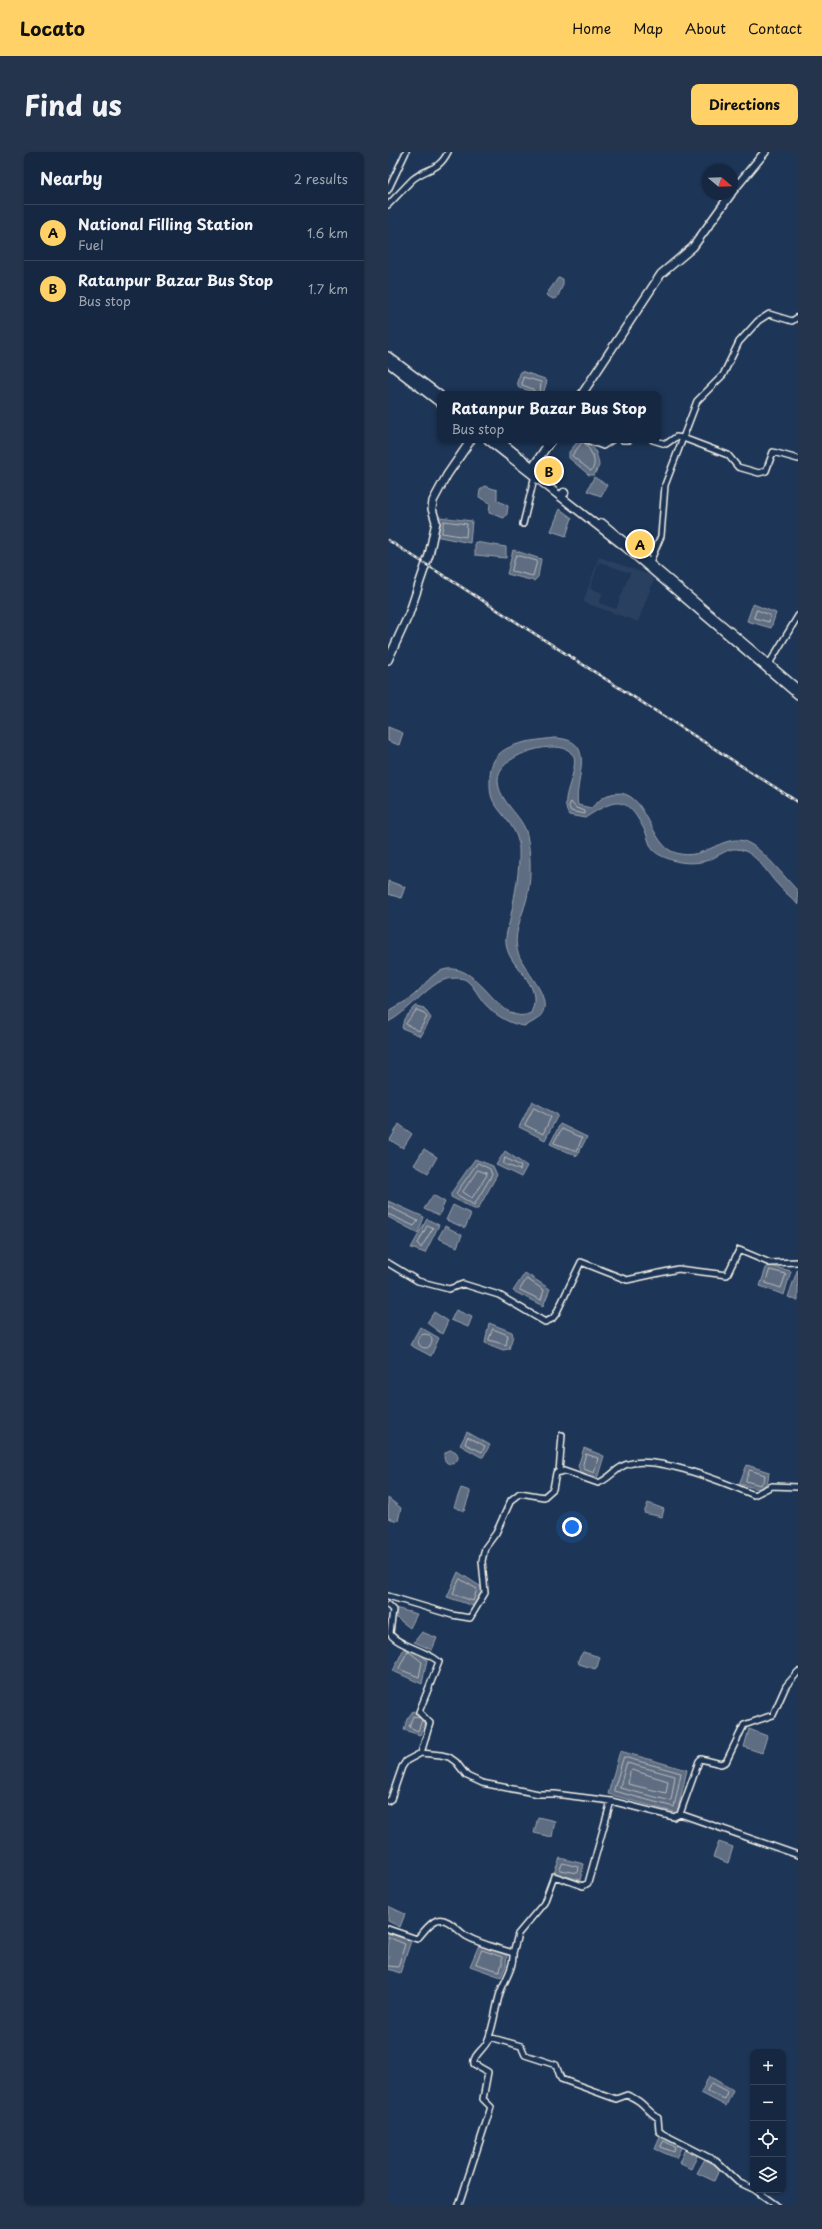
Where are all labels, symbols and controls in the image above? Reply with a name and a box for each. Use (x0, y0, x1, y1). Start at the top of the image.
text: Locato (20, 14, 85, 42)
text: Home (572, 18, 611, 39)
text: Map (633, 18, 663, 39)
text: About (685, 18, 726, 39)
text: Contact (748, 18, 802, 39)
text: Find us (24, 83, 122, 126)
button: Directions (691, 84, 798, 125)
north arrow (702, 164, 738, 200)
text: Nearby (40, 165, 102, 191)
text: 2 results (294, 169, 348, 188)
text: National Filling Station (78, 212, 253, 235)
text: A (48, 223, 58, 242)
text: 1.6 km (307, 223, 348, 242)
text: Fuel (78, 235, 104, 254)
text: Ratanpur Bazar Bus Stop (78, 268, 273, 291)
text: B (49, 279, 57, 298)
text: 1.7 km (308, 279, 348, 298)
text: Bus stop (78, 291, 131, 310)
popup (437, 391, 661, 443)
text: Ratanpur Bazar Bus Stop (451, 396, 647, 419)
text: Bus stop (451, 419, 504, 438)
pin: B (536, 456, 562, 486)
pin: A (627, 529, 653, 559)
your location (562, 1517, 582, 1537)
map controls (750, 2049, 786, 2193)
button: + (750, 2049, 786, 2085)
button: − (750, 2085, 786, 2121)
button: locate (750, 2121, 786, 2157)
button: layers (750, 2157, 786, 2193)

